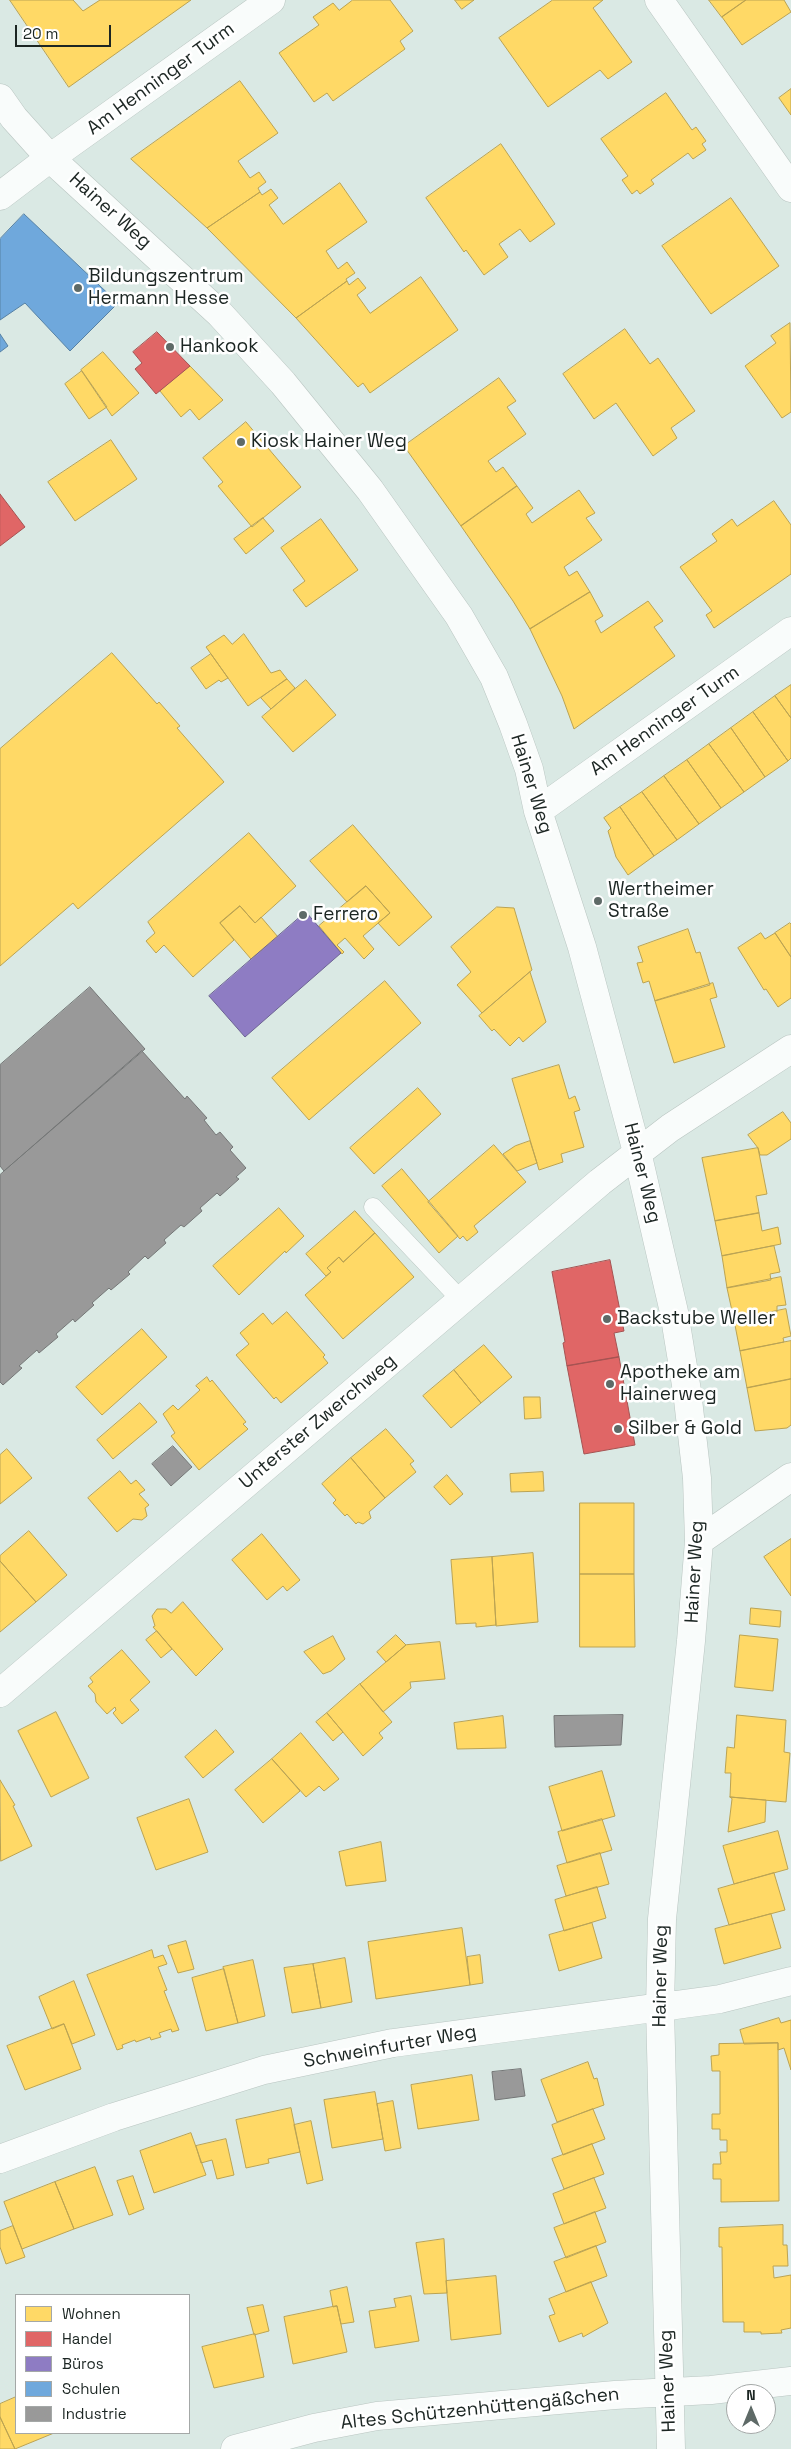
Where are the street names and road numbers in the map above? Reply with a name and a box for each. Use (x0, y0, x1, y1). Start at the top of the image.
street label: Am Henninger Turm (83, 18, 239, 140)
street label: Hainer Weg (64, 168, 156, 254)
street label: Am Henninger Turm (586, 661, 744, 781)
street label: Hainer Weg (505, 732, 557, 836)
street label: Hainer Weg (619, 1120, 665, 1226)
street label: Unterster Zwerchweg (235, 1350, 401, 1494)
street label: Hainer Weg (681, 1520, 709, 1624)
street label: Hainer Weg (649, 1924, 673, 2028)
street label: Schweinfurter Weg (302, 2021, 478, 2073)
street label: Hainer Weg (655, 2329, 681, 2433)
street label: Altes Schützenhüttengäßchen (339, 2383, 621, 2435)

